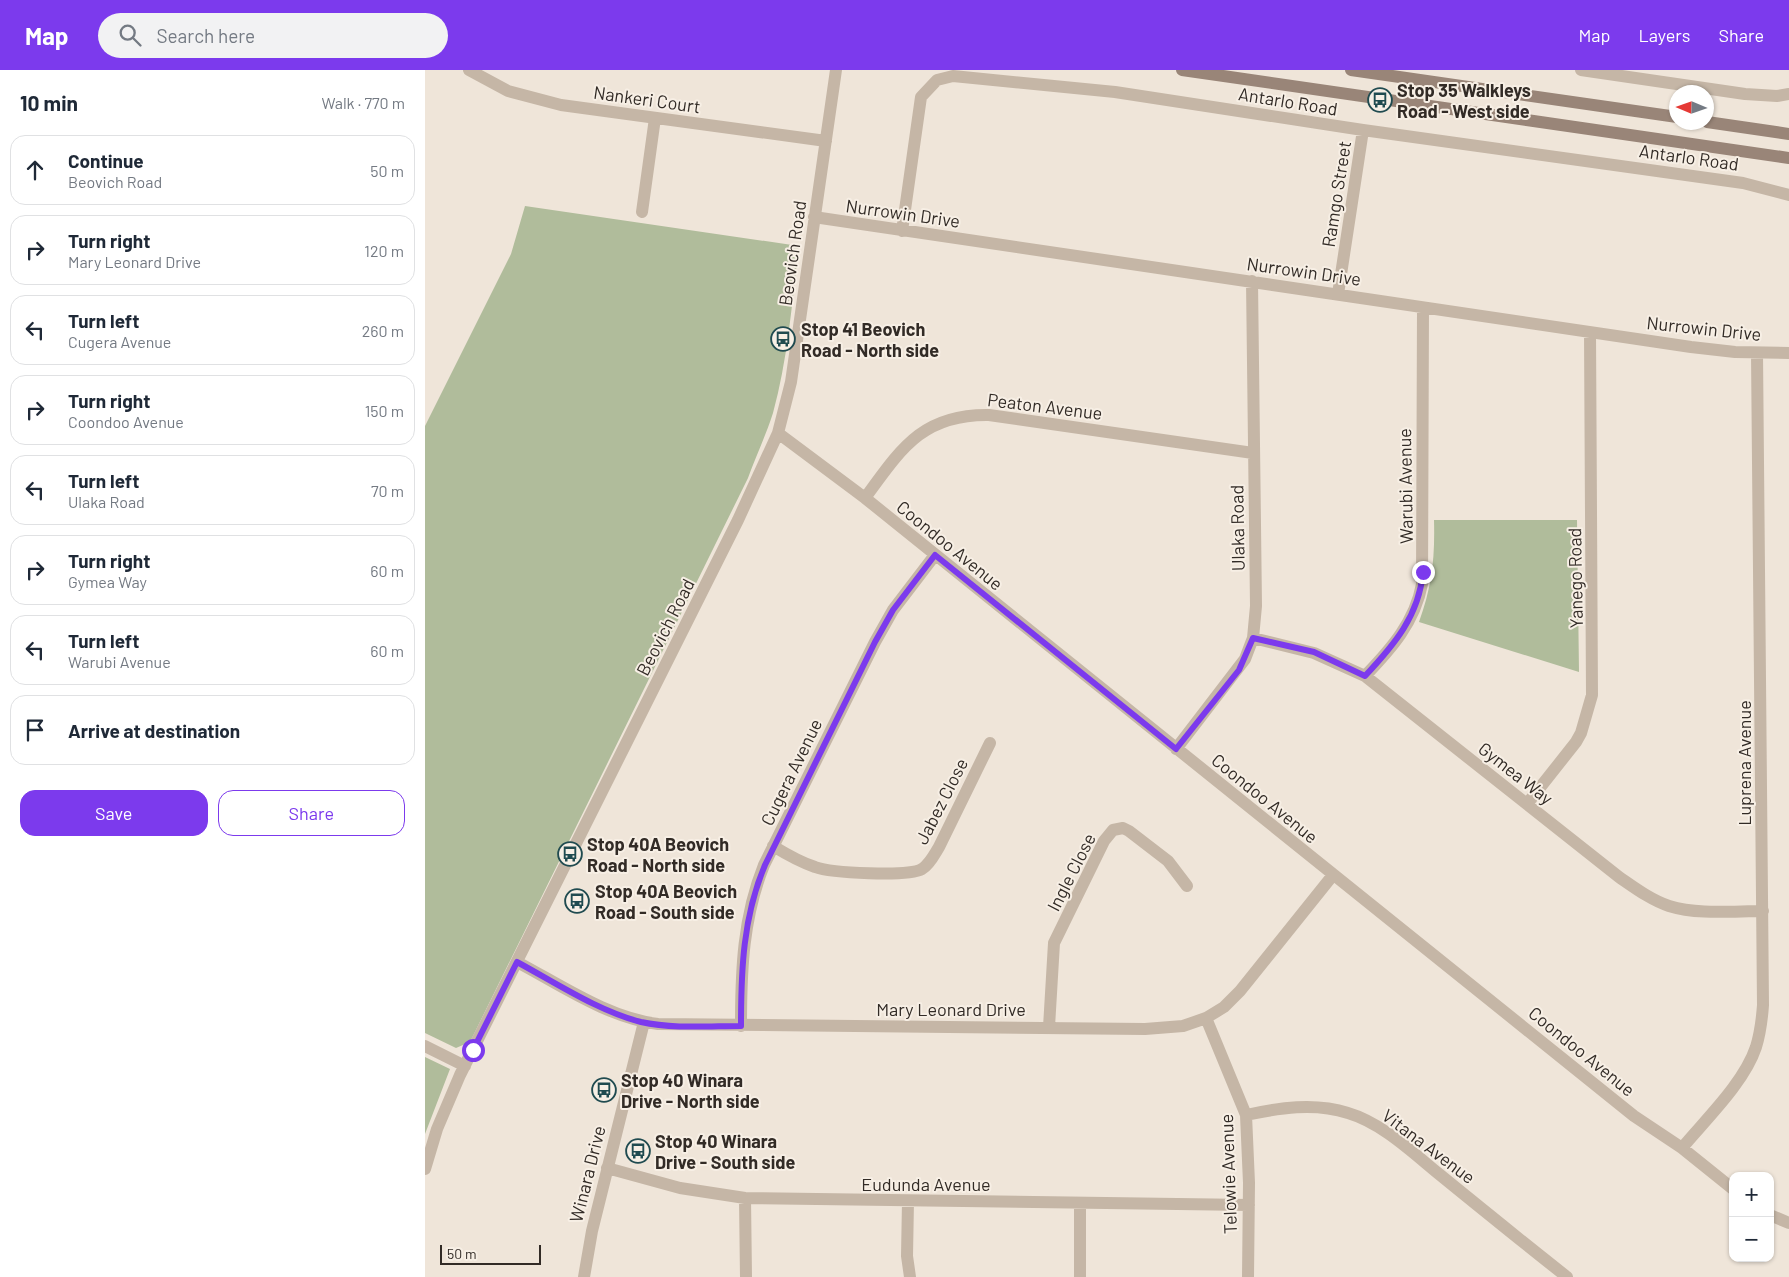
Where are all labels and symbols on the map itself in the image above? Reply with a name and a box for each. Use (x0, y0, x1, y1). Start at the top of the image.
place label: Stop 35 Walkleys Road - West side (1397, 79, 1531, 122)
street label: Nankeri Court (592, 81, 702, 117)
street label: Antarlo Road (1237, 82, 1339, 120)
north arrow (1669, 85, 1714, 130)
bus stop icon: Stop 35 Walkleys Road - West side (1367, 87, 1393, 113)
street label: Ramgo Street (1317, 139, 1355, 249)
street label: Antarlo Road (1638, 139, 1740, 175)
street label: Nurrowin Drive (844, 194, 962, 232)
street label: Beovich Road (774, 199, 810, 307)
street label: Nurrowin Drive (1245, 252, 1363, 290)
street label: Nurrowin Drive (1646, 311, 1762, 345)
place label: Stop 41 Beovich Road - North side (801, 318, 939, 361)
bus stop icon: Stop 41 Beovich Road - North side (770, 326, 796, 352)
street label: Peaton Avenue (986, 388, 1104, 424)
street label: Warubi Avenue (1393, 428, 1417, 544)
street label: Ulaka Road (1225, 485, 1249, 571)
street label: Coondoo Avenue (892, 495, 1008, 595)
street label: Yanego Road (1563, 528, 1587, 628)
route end (1412, 561, 1435, 584)
street label: Beovich Road (631, 575, 699, 679)
street label: Luprena Avenue (1733, 700, 1755, 826)
street label: Cugera Avenue (756, 715, 826, 829)
street label: Gymea Way (1474, 737, 1558, 809)
street label: Coondoo Avenue (1207, 748, 1323, 848)
street label: Jabez Close (910, 754, 972, 848)
street label: Ingle Close (1042, 829, 1100, 915)
place label: Stop 40A Beovich Road - North side (587, 833, 729, 876)
bus stop icon: Stop 40A Beovich Road - North side (557, 841, 583, 867)
place label: Stop 40A Beovich Road - South side (595, 880, 737, 923)
bus stop icon: Stop 40A Beovich Road - South side (564, 888, 590, 914)
street label: Mary Leonard Drive (876, 998, 1026, 1020)
street label: Coondoo Avenue (1524, 1001, 1640, 1101)
route start (462, 1039, 485, 1062)
place label: Stop 40 Winara Drive - North side (621, 1069, 760, 1112)
bus stop icon: Stop 40 Winara Drive - North side (591, 1077, 617, 1103)
street label: Vitana Avenue (1378, 1104, 1480, 1188)
street label: Telowie Avenue (1215, 1114, 1241, 1234)
street label: Winara Drive (564, 1123, 610, 1225)
place label: Stop 40 Winara Drive - South side (655, 1130, 795, 1173)
bus stop icon: Stop 40 Winara Drive - South side (625, 1138, 651, 1164)
street label: Eudunda Avenue (861, 1173, 991, 1195)
scale bar (440, 1242, 541, 1265)

